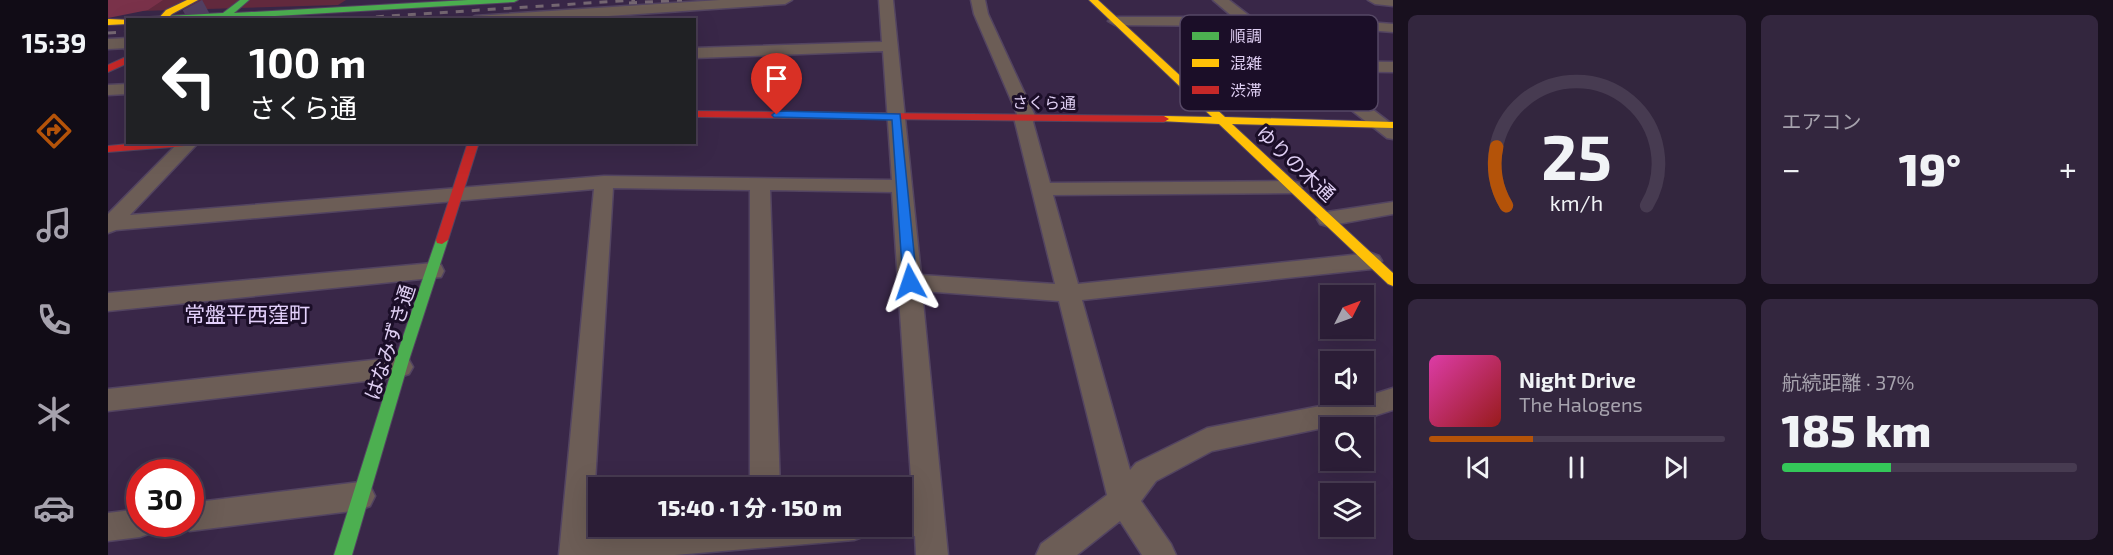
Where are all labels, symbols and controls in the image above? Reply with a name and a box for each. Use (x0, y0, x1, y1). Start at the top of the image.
legend (1180, 15, 1378, 111)
text: 15:39 (22, 26, 86, 58)
text: 順調 (1230, 26, 1262, 45)
text: 100 m (249, 36, 366, 86)
icon: left (150, 42, 228, 120)
pin (751, 53, 802, 115)
text: 混雑 (1230, 53, 1262, 72)
icon: arrive (760, 62, 793, 95)
text: 渋滞 (1230, 80, 1262, 99)
text: さくら通 (249, 91, 357, 123)
street label: さくら通 (1012, 92, 1076, 112)
text: エアコン (1782, 109, 1862, 133)
icon: directions (33, 110, 75, 152)
text: 25 (1541, 118, 1612, 193)
street label: ゆりの木通 (1251, 120, 1341, 206)
text: 19° (1899, 141, 1961, 195)
text: − (1782, 148, 1801, 188)
text: + (2059, 148, 2077, 188)
text: km/h (1550, 191, 1603, 216)
icon: music (33, 204, 75, 246)
position arrow (878, 250, 942, 314)
street label: はなみずき通 (359, 281, 419, 403)
north arrow (1320, 285, 1374, 339)
map controls (1320, 285, 1374, 537)
icon: phone (33, 299, 75, 341)
district label: 常盤平西窪町 (184, 301, 310, 326)
button: sound (1320, 351, 1374, 405)
text: Night Drive (1519, 366, 1636, 392)
text: 航続距離 · 37% (1782, 370, 1914, 394)
text: The Halogens (1519, 392, 1643, 416)
icon: climate (33, 393, 75, 435)
text: 185 km (1782, 402, 1931, 456)
button: search (1320, 417, 1374, 471)
icon: previous (1462, 451, 1495, 484)
icon: pause (1560, 451, 1593, 484)
icon: next (1659, 451, 1692, 484)
speed limit sign: 30 (126, 459, 204, 537)
button: layers (1320, 483, 1374, 537)
icon: car (33, 487, 75, 529)
text: 15:40 · 1 分 · 150 m (658, 494, 842, 520)

